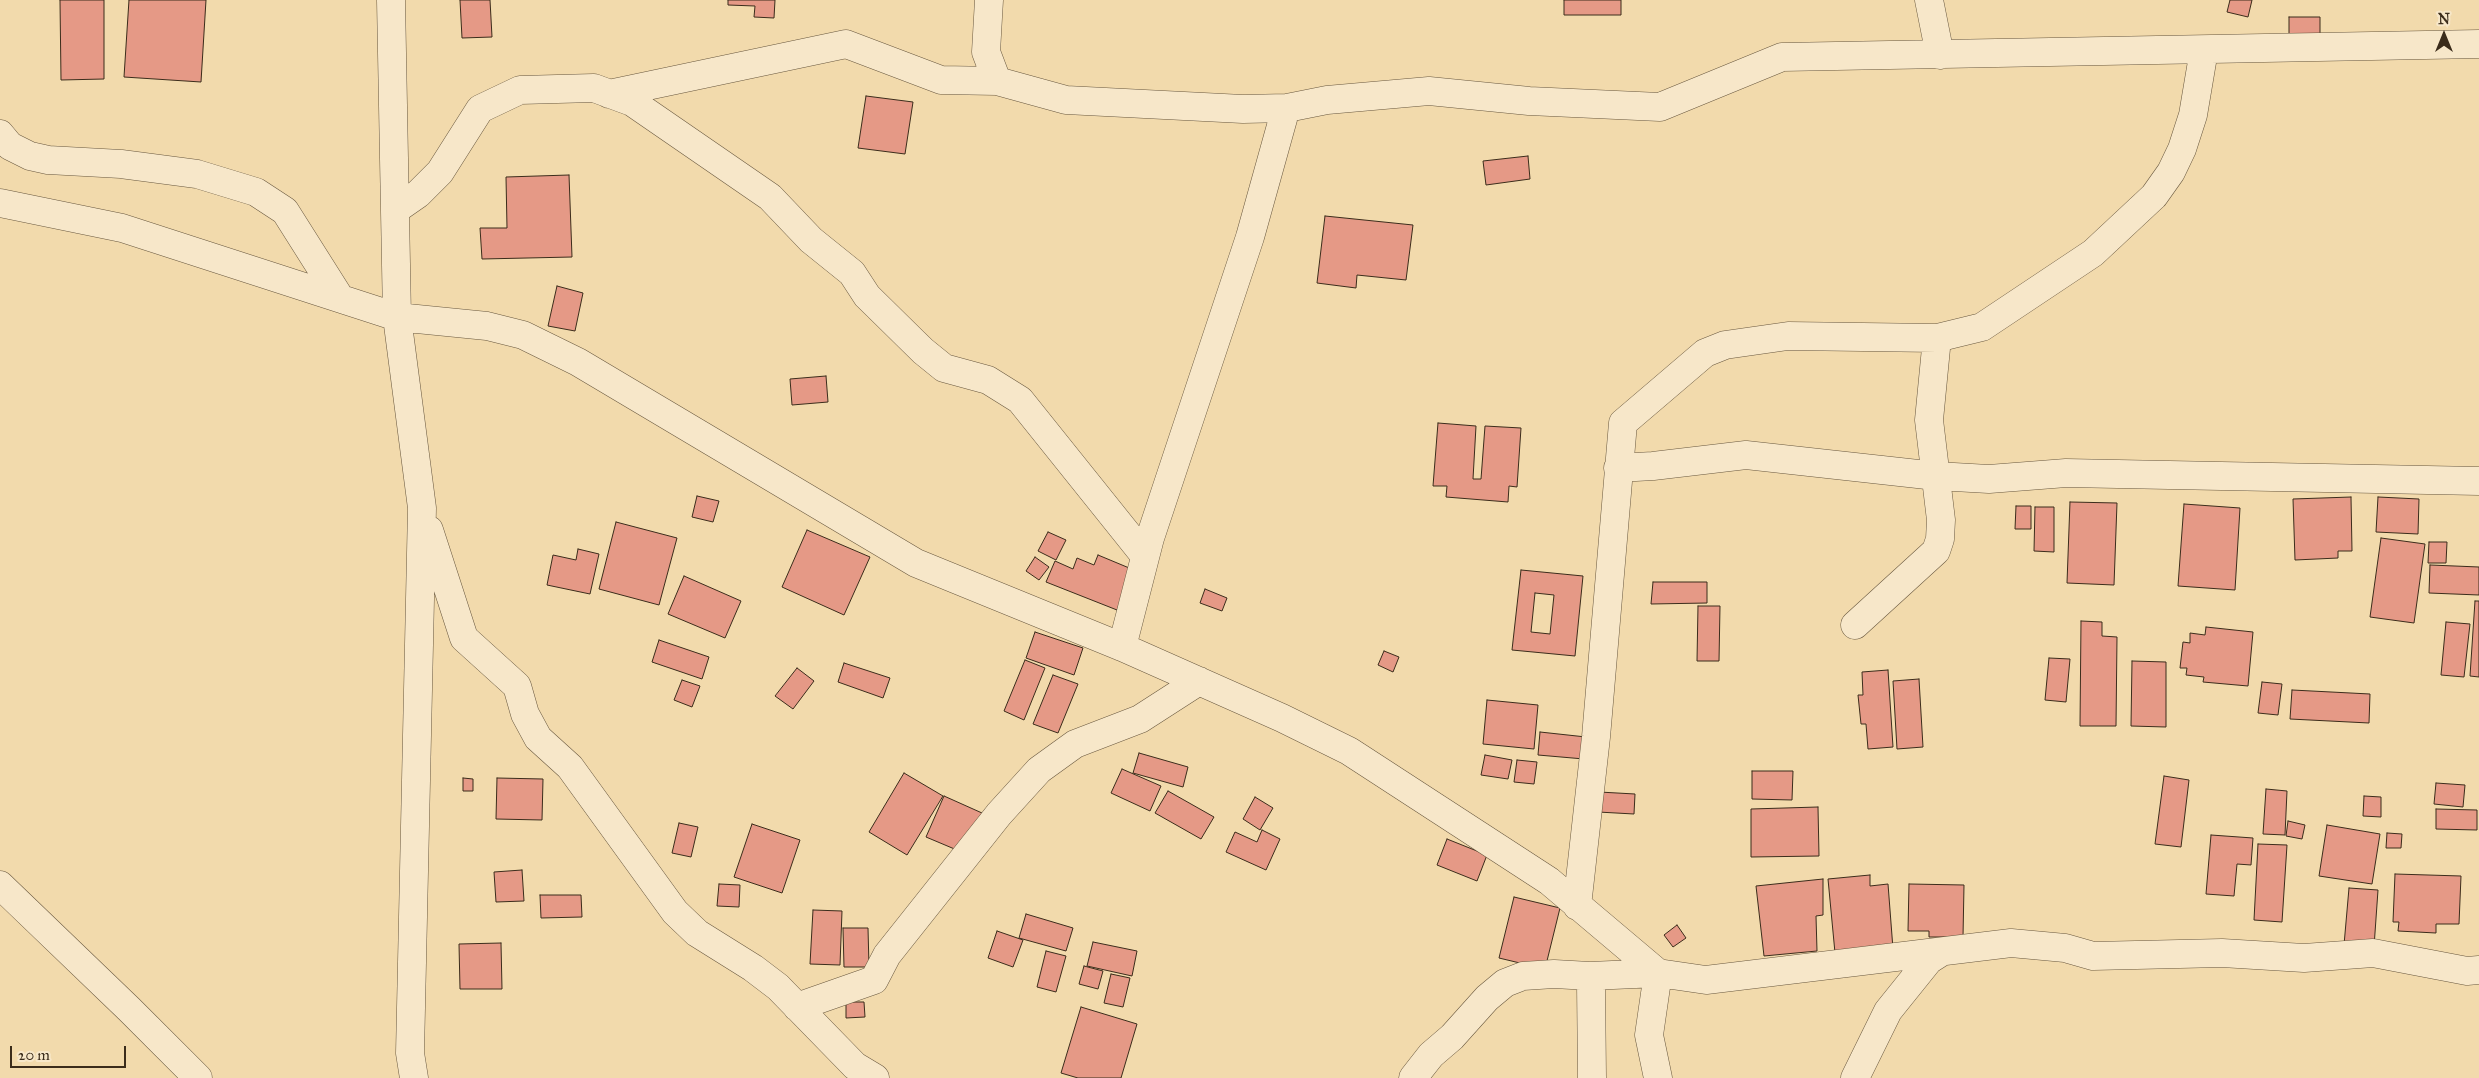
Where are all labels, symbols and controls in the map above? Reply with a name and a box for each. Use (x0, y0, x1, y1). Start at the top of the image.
north arrow (2419, 10, 2469, 60)
text: N (2438, 11, 2450, 28)
scale bar (12, 1036, 129, 1068)
text: 20 m (18, 1046, 50, 1064)

